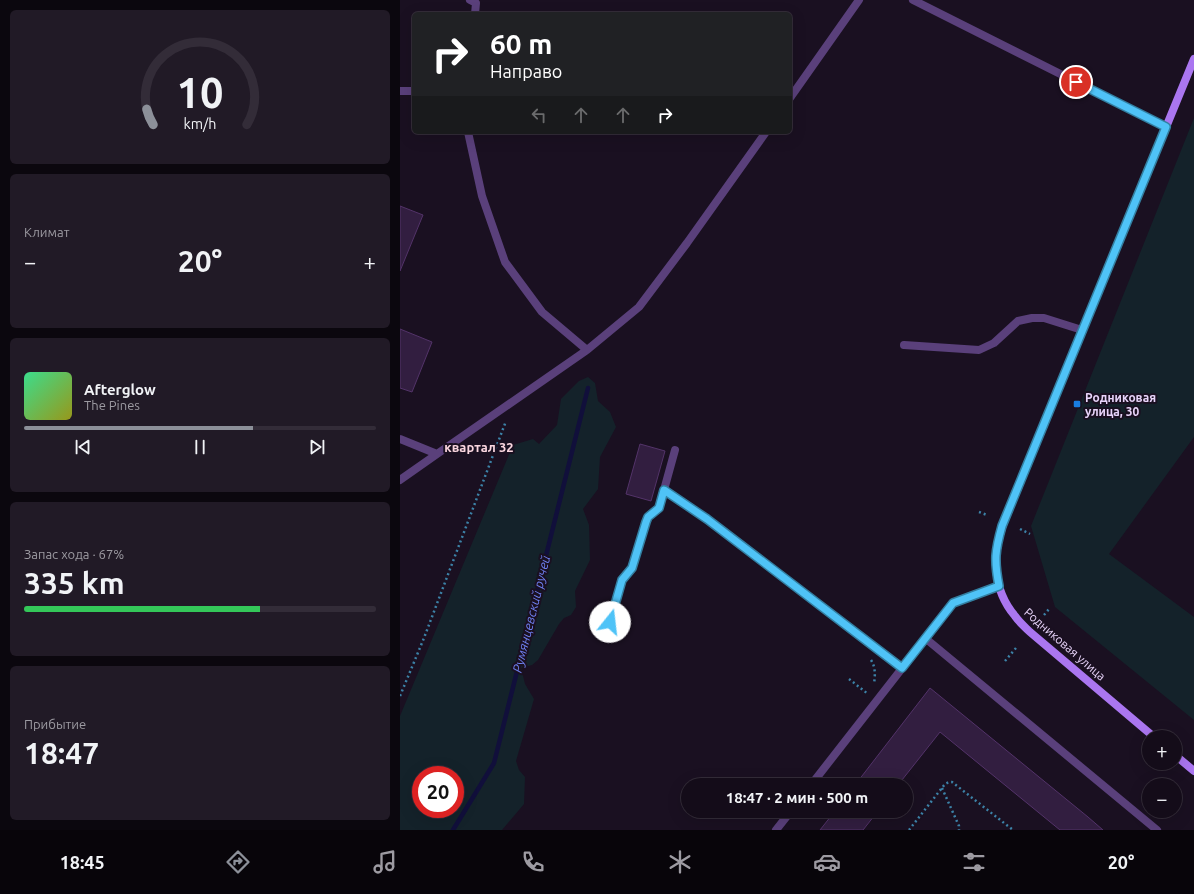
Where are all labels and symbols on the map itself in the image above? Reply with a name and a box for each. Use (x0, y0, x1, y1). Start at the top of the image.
pin (1059, 65, 1093, 99)
place label: Родниковая улица, 30 (1085, 391, 1156, 418)
marker: Родниковая улица, 30 (1072, 399, 1082, 409)
district label: квартал 32 (444, 440, 514, 454)
water label: Румянцевский ручей (510, 554, 552, 674)
position arrow (589, 601, 631, 643)
street label: Родниковая улица (1022, 605, 1108, 683)
speed limit sign: 20 (412, 766, 464, 818)

